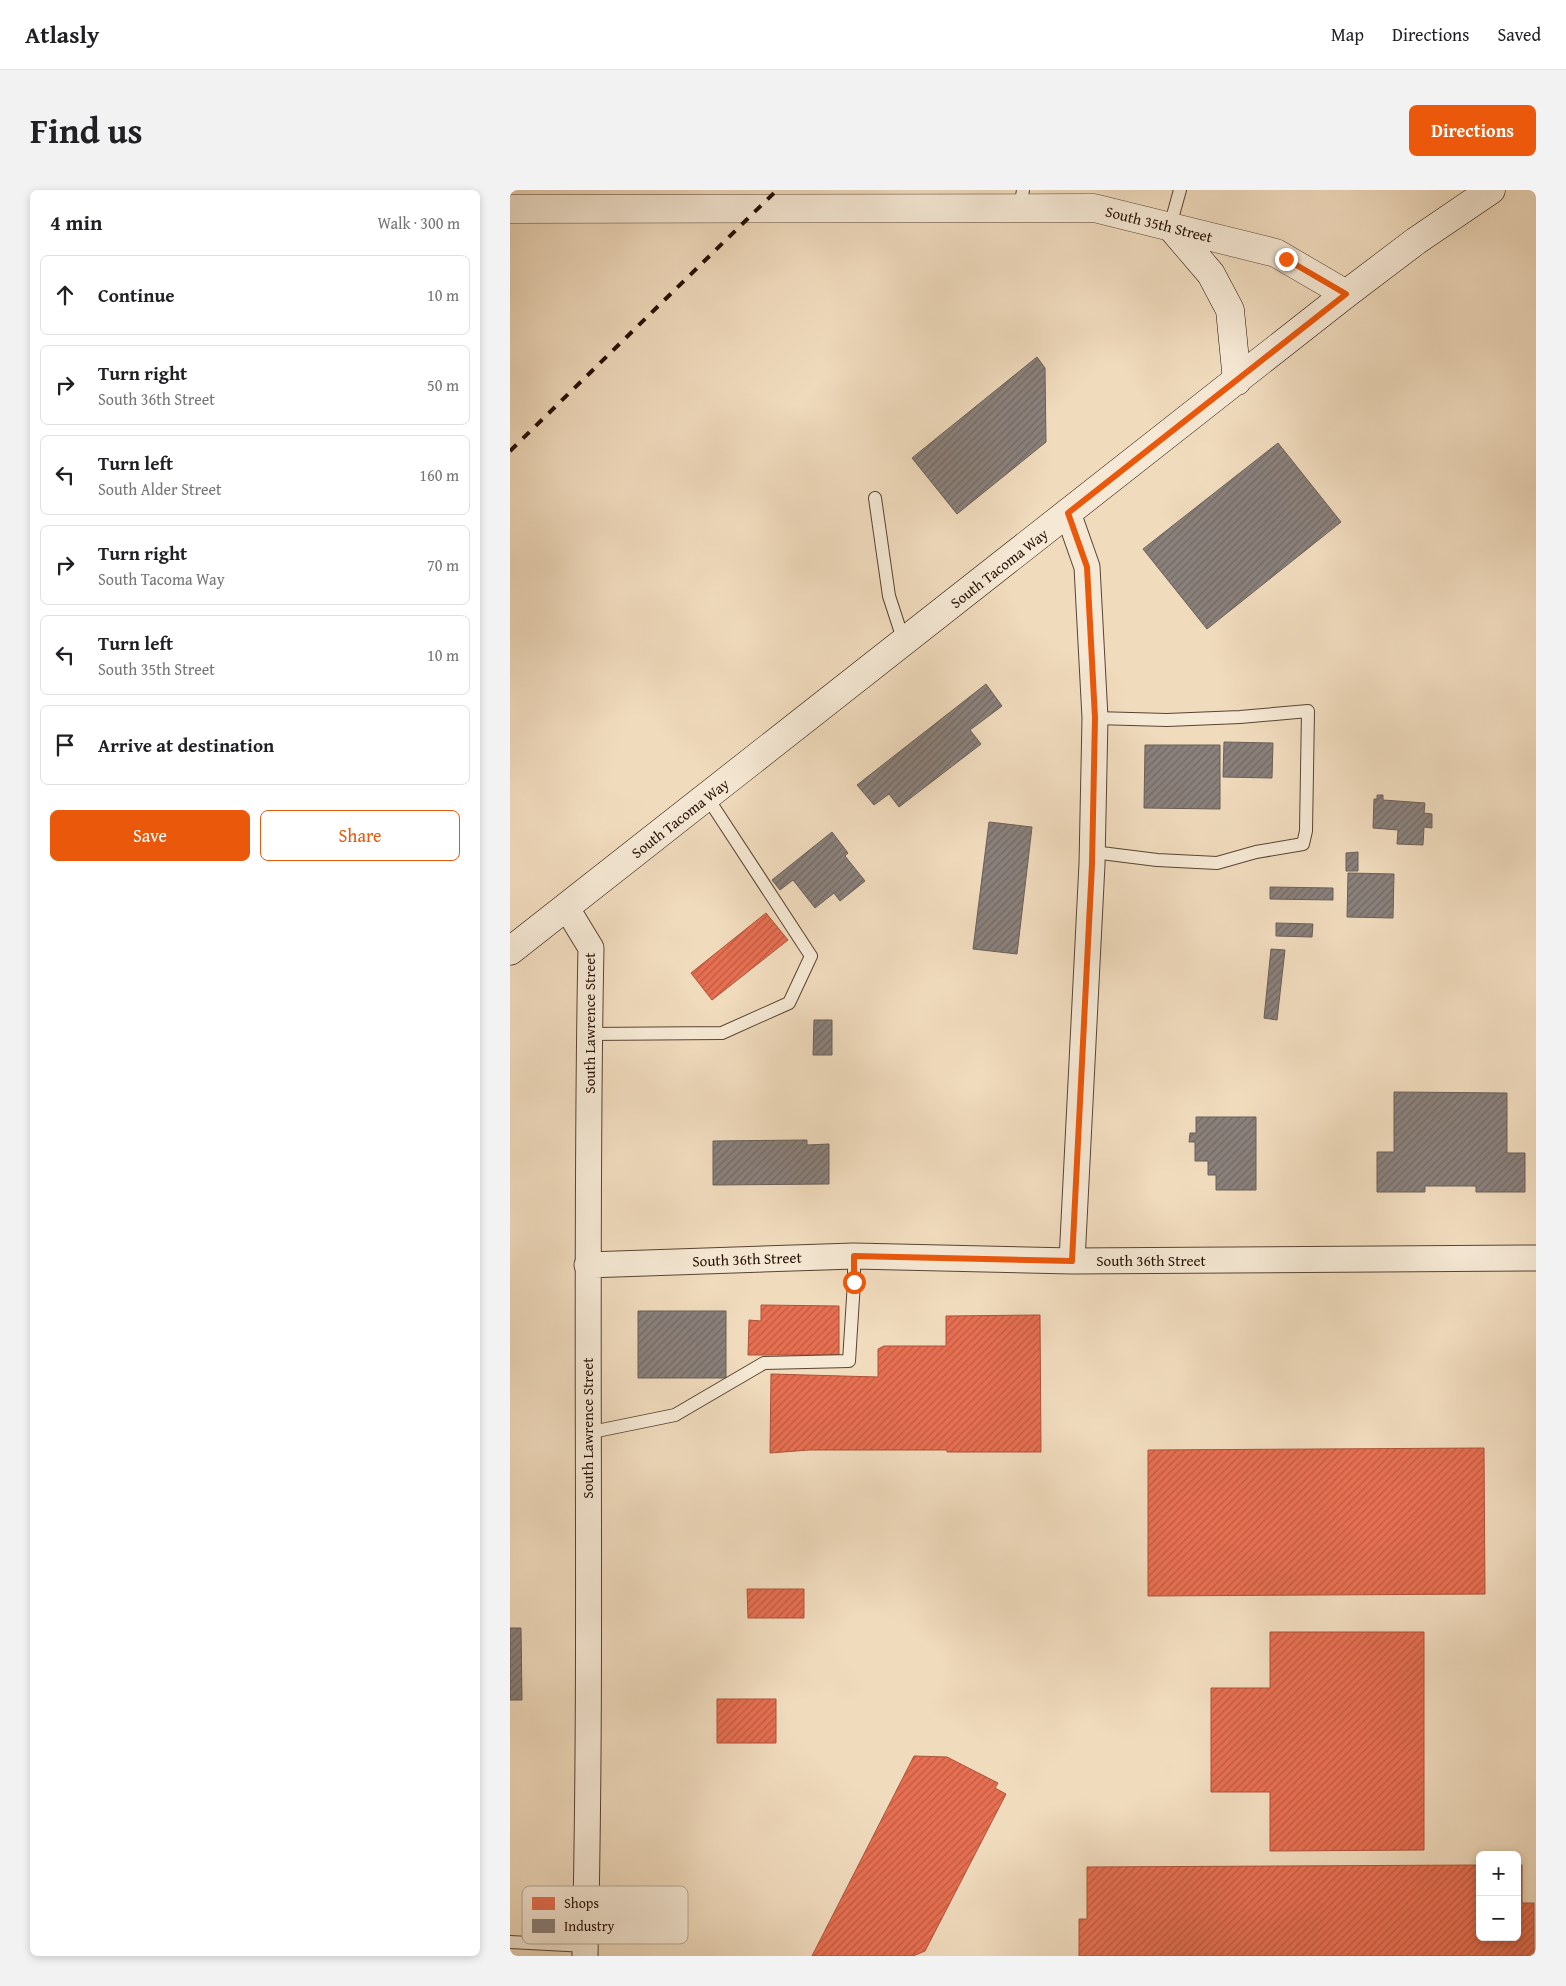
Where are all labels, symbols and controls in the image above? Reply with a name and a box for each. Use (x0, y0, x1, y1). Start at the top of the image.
text: Atlasly (25, 17, 99, 52)
text: Map (1331, 21, 1364, 48)
text: Directions (1392, 21, 1469, 48)
text: Saved (1497, 21, 1541, 48)
text: Find us (30, 105, 143, 156)
button: Directions (1409, 105, 1536, 156)
street label: South 35th Street (1103, 201, 1215, 248)
text: 4 min (50, 207, 102, 238)
text: Walk · 300 m (377, 211, 460, 235)
route end (1275, 248, 1298, 271)
icon: ahead (51, 281, 79, 309)
text: Continue (98, 281, 175, 309)
text: 10 m (427, 283, 459, 307)
text: Turn right (98, 359, 187, 387)
icon: right (51, 371, 79, 399)
text: 50 m (427, 373, 459, 397)
text: South 36th Street (98, 387, 215, 411)
text: Turn left (98, 449, 173, 477)
icon: left (51, 461, 79, 489)
text: 160 m (419, 463, 459, 487)
text: South Alder Street (98, 477, 222, 501)
street label: South Tacoma Way (946, 523, 1053, 613)
text: Turn right (98, 539, 187, 567)
icon: right (51, 551, 79, 579)
text: 70 m (427, 553, 459, 577)
text: South Tacoma Way (98, 567, 225, 591)
text: Turn left (98, 629, 173, 657)
icon: left (51, 641, 79, 669)
text: 10 m (427, 643, 459, 667)
text: South 35th Street (98, 657, 215, 681)
icon: arrive (51, 731, 79, 759)
text: Arrive at destination (98, 731, 274, 759)
street label: South Tacoma Way (627, 773, 734, 863)
button: Save (50, 810, 250, 861)
button: Share (260, 810, 460, 861)
street label: South Lawrence Street (579, 952, 600, 1094)
street label: South 36th Street (692, 1247, 803, 1271)
street label: South 36th Street (1096, 1250, 1206, 1271)
route start (843, 1271, 866, 1294)
street label: South Lawrence Street (577, 1357, 598, 1499)
map controls (1476, 1851, 1521, 1941)
button: + (1476, 1851, 1521, 1896)
legend (522, 1886, 688, 1944)
text: Shops (564, 1893, 599, 1913)
button: − (1476, 1896, 1521, 1941)
text: Industry (564, 1916, 614, 1936)

